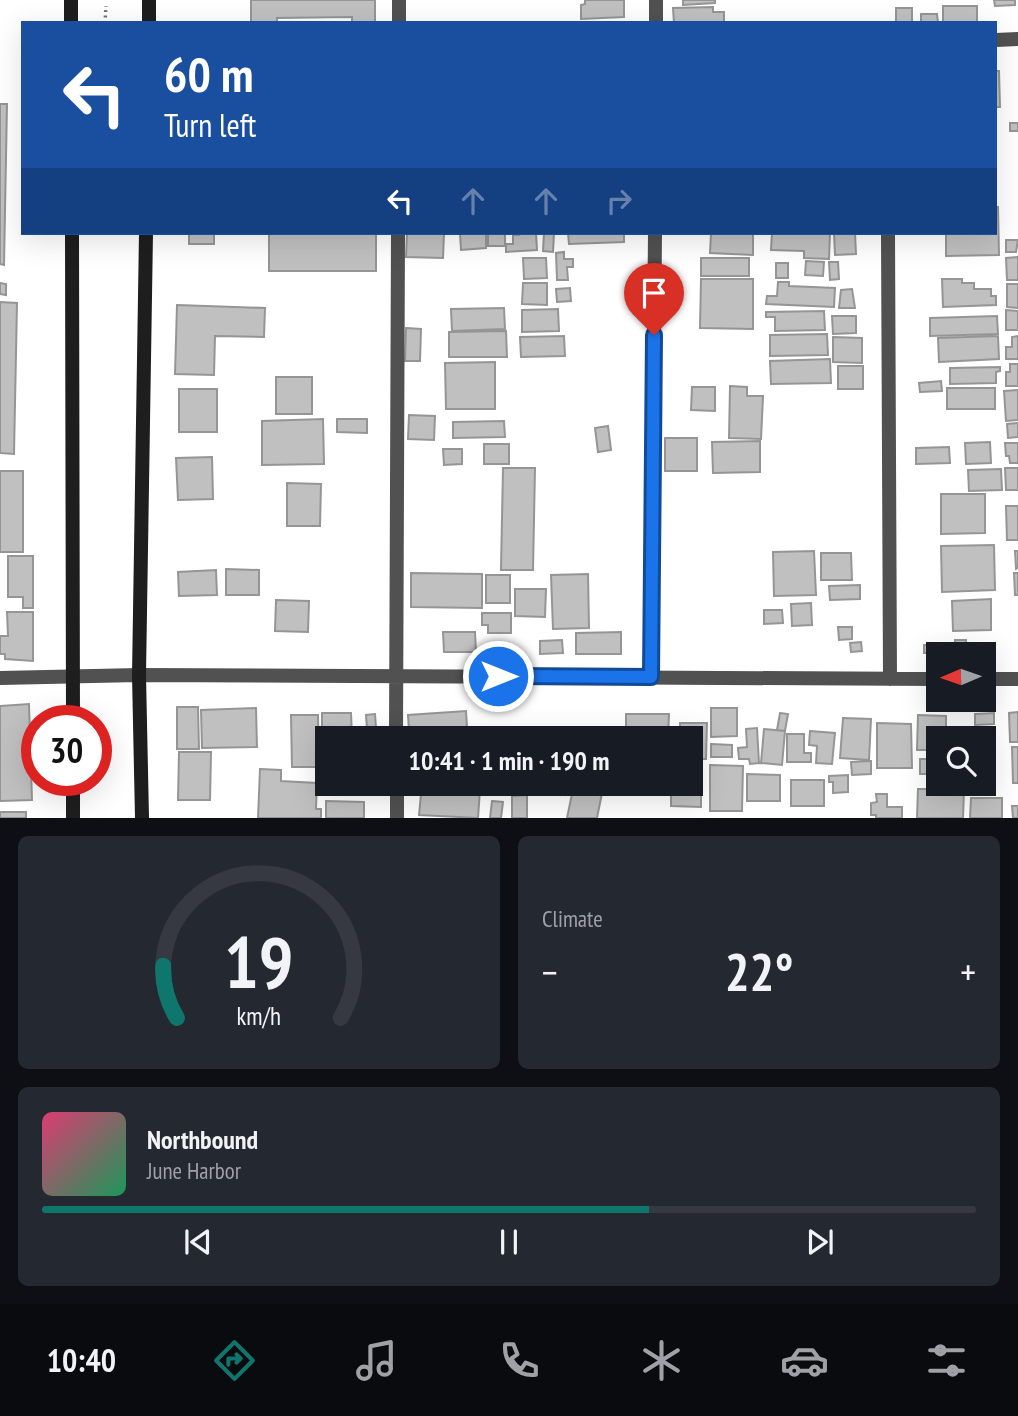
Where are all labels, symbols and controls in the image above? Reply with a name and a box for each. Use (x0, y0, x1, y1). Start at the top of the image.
text: 60 m (164, 42, 253, 106)
icon: left (49, 49, 140, 140)
text: Turn left (164, 104, 256, 146)
icon: left (381, 182, 419, 220)
icon: ahead (454, 182, 492, 220)
icon: ahead (527, 182, 565, 220)
icon: right (600, 182, 638, 220)
pin (624, 263, 684, 335)
icon: arrive (635, 274, 673, 312)
position arrow (461, 639, 535, 713)
north arrow (926, 642, 996, 712)
map controls (926, 642, 996, 796)
speed limit sign: 30 (21, 705, 112, 796)
button: search (926, 726, 996, 796)
text: 10:41 · 1 min · 190 m (409, 744, 609, 777)
text: Climate (542, 904, 603, 933)
text: 19 (224, 915, 294, 1009)
text: 22° (725, 938, 793, 1005)
text: − (542, 947, 558, 996)
text: + (960, 947, 976, 996)
text: km/h (237, 1000, 281, 1032)
text: Northbound (147, 1123, 258, 1156)
text: June Harbor (147, 1156, 241, 1185)
icon: previous (179, 1223, 217, 1261)
icon: pause (490, 1223, 528, 1261)
icon: next (801, 1223, 839, 1261)
icon: directions (210, 1336, 259, 1385)
icon: music (352, 1336, 401, 1385)
icon: phone (495, 1336, 544, 1385)
icon: climate (637, 1336, 686, 1385)
icon: car (780, 1336, 829, 1385)
icon: filters (922, 1336, 971, 1385)
text: 10:40 (47, 1339, 116, 1381)

